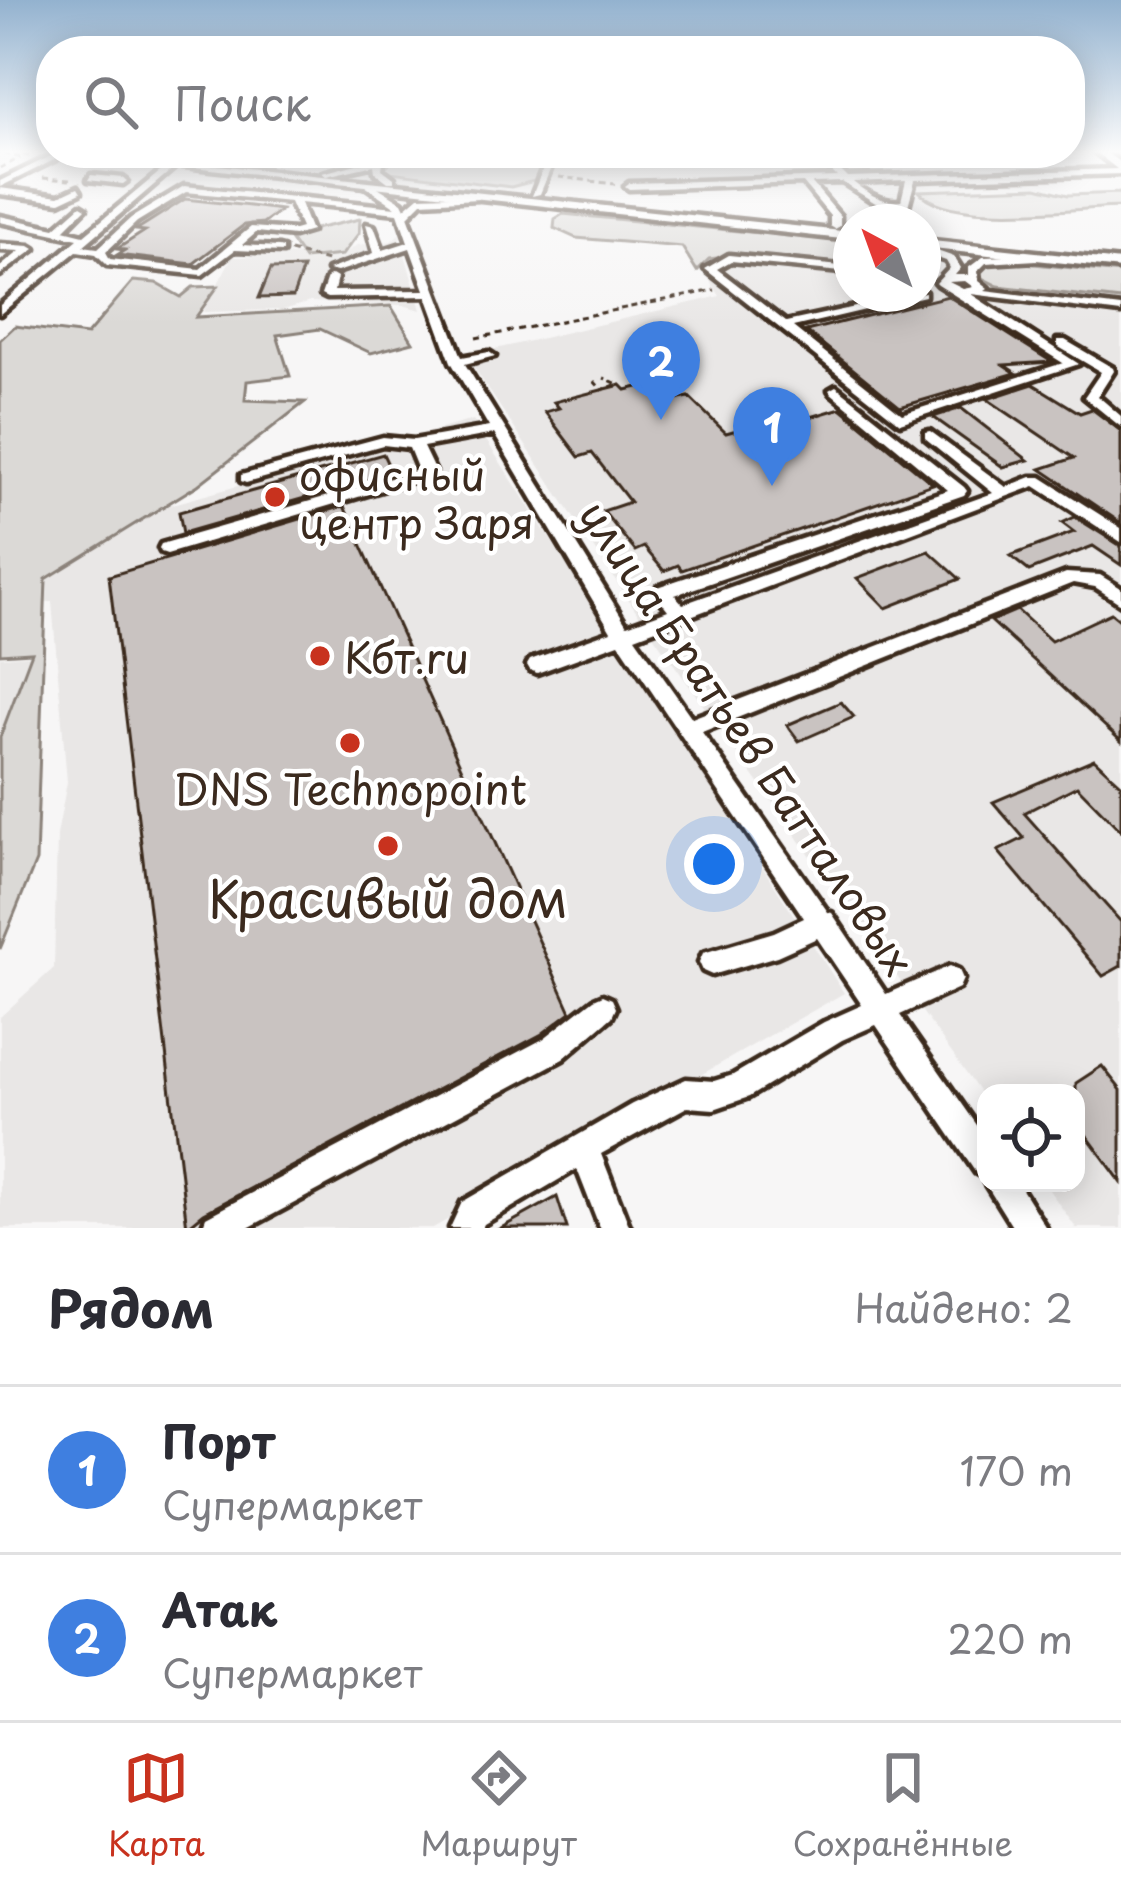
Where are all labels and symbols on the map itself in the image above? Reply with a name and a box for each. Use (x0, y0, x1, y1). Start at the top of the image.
north arrow (833, 204, 941, 312)
pin: 2 (622, 321, 700, 420)
pin: 1 (733, 387, 811, 486)
place label: офисный центр Заря (299, 442, 534, 553)
marker: офисный центр Заря (262, 484, 288, 510)
street label: улица Братьев Батталовых (565, 487, 931, 987)
place label: Кбт.ru (344, 625, 469, 688)
marker: Кбт.ru (307, 643, 333, 669)
marker: DNS Technopoint (337, 730, 363, 756)
place label: DNS Technopoint (173, 756, 527, 819)
marker: Красивый дом (375, 833, 401, 859)
your location (684, 834, 744, 894)
place label: Красивый дом (208, 858, 568, 935)

